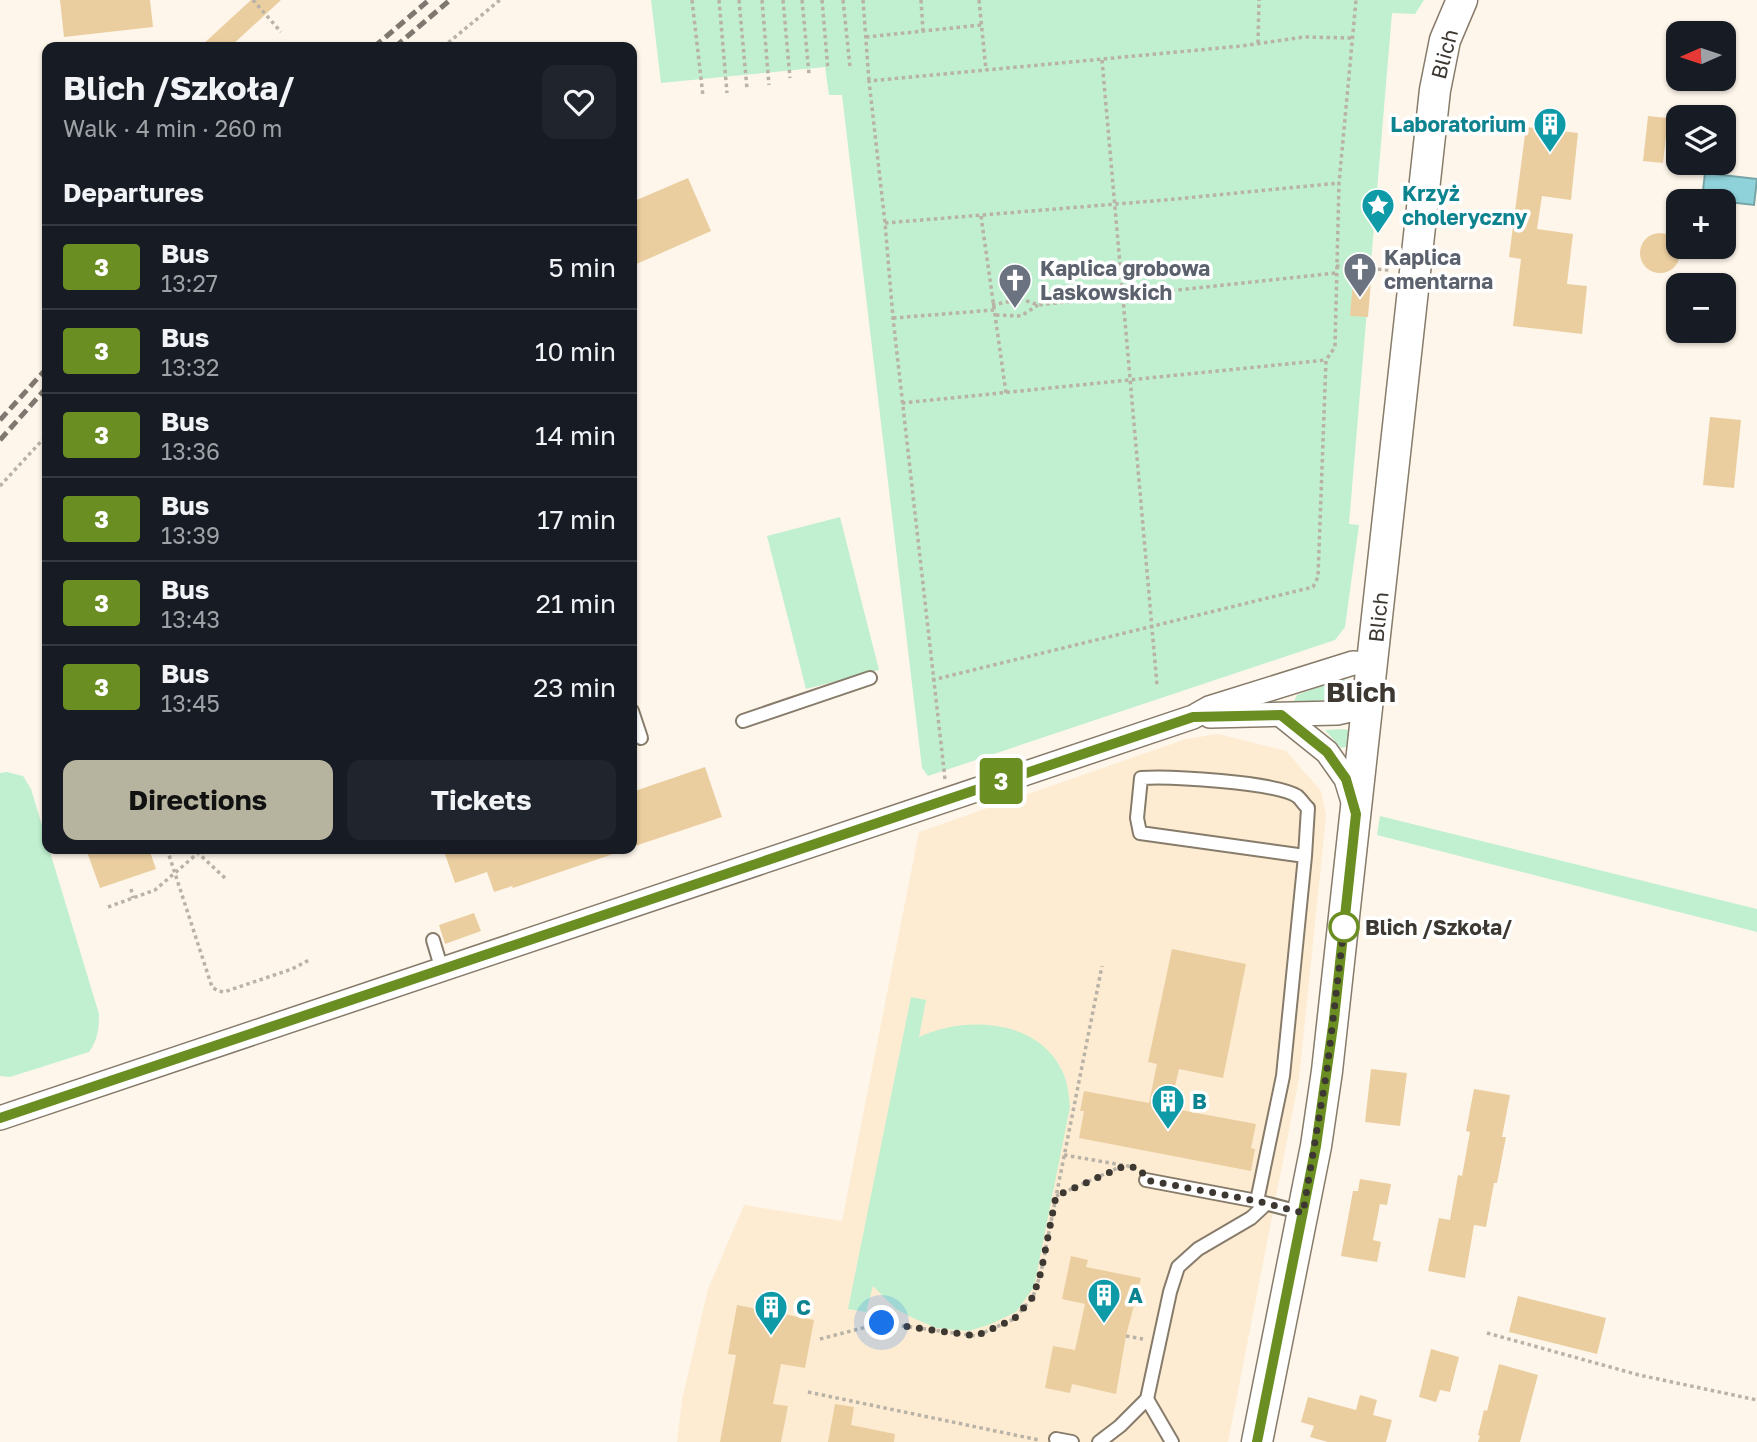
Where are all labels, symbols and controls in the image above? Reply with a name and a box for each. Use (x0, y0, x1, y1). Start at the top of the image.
north arrow (1666, 21, 1736, 91)
map controls (1666, 21, 1736, 343)
street label: Blich (1425, 26, 1463, 82)
button: heart (542, 65, 616, 139)
text: Blich /Szkoła/ (63, 68, 294, 107)
building icon: Laboratorium (1531, 105, 1569, 154)
button: layers (1666, 105, 1736, 175)
place label: Laboratorium (1390, 111, 1526, 137)
text: Walk · 4 min · 260 m (63, 114, 282, 142)
text: Departures (63, 177, 204, 208)
place label: Krzyż choleryczny (1402, 180, 1528, 230)
place icon: Krzyż choleryczny (1359, 186, 1397, 235)
button: + (1666, 189, 1736, 259)
text: Bus (161, 238, 209, 269)
place label: Kaplica cmentarna (1384, 244, 1493, 294)
church icon: Kaplica cmentarna (1341, 250, 1379, 299)
text: 3 (94, 252, 109, 281)
text: 5 min (548, 252, 616, 283)
place label: Kaplica grobowa Laskowskich (1040, 255, 1210, 305)
church icon: Kaplica grobowa Laskowskich (996, 261, 1034, 310)
text: 13:27 (161, 269, 218, 297)
button: − (1666, 273, 1736, 343)
text: Bus (161, 322, 209, 353)
text: 3 (94, 336, 109, 365)
text: 10 min (535, 336, 616, 367)
text: 13:32 (161, 353, 219, 381)
text: Bus (161, 406, 209, 437)
text: 3 (94, 420, 109, 449)
text: 14 min (535, 420, 616, 451)
text: 13:36 (161, 437, 220, 465)
text: Bus (161, 490, 209, 521)
text: 3 (94, 504, 109, 533)
text: 17 min (537, 504, 616, 535)
text: 13:39 (161, 521, 220, 549)
text: Bus (161, 574, 209, 605)
text: 3 (94, 588, 109, 617)
text: 21 min (536, 588, 616, 619)
street label: Blich (1362, 590, 1394, 644)
text: 13:43 (161, 605, 220, 633)
text: Bus (161, 658, 209, 689)
text: 3 (94, 672, 109, 701)
text: 23 min (533, 672, 616, 703)
district label: Blich (1326, 675, 1396, 708)
text: 13:45 (161, 689, 220, 717)
line badge: 3 (978, 758, 1024, 804)
button: Directions (63, 760, 333, 840)
button: Tickets (347, 760, 616, 840)
text: 3 (994, 766, 1008, 795)
marker: Blich /Szkoła/ (1329, 912, 1359, 942)
place label: Blich /Szkoła/ (1365, 914, 1512, 940)
building icon: B (1149, 1082, 1187, 1131)
place label: B (1192, 1088, 1207, 1114)
building icon: A (1085, 1276, 1123, 1325)
place label: A (1128, 1282, 1143, 1308)
building icon: C (752, 1288, 790, 1337)
place label: C (796, 1294, 811, 1320)
your location (864, 1305, 899, 1340)

